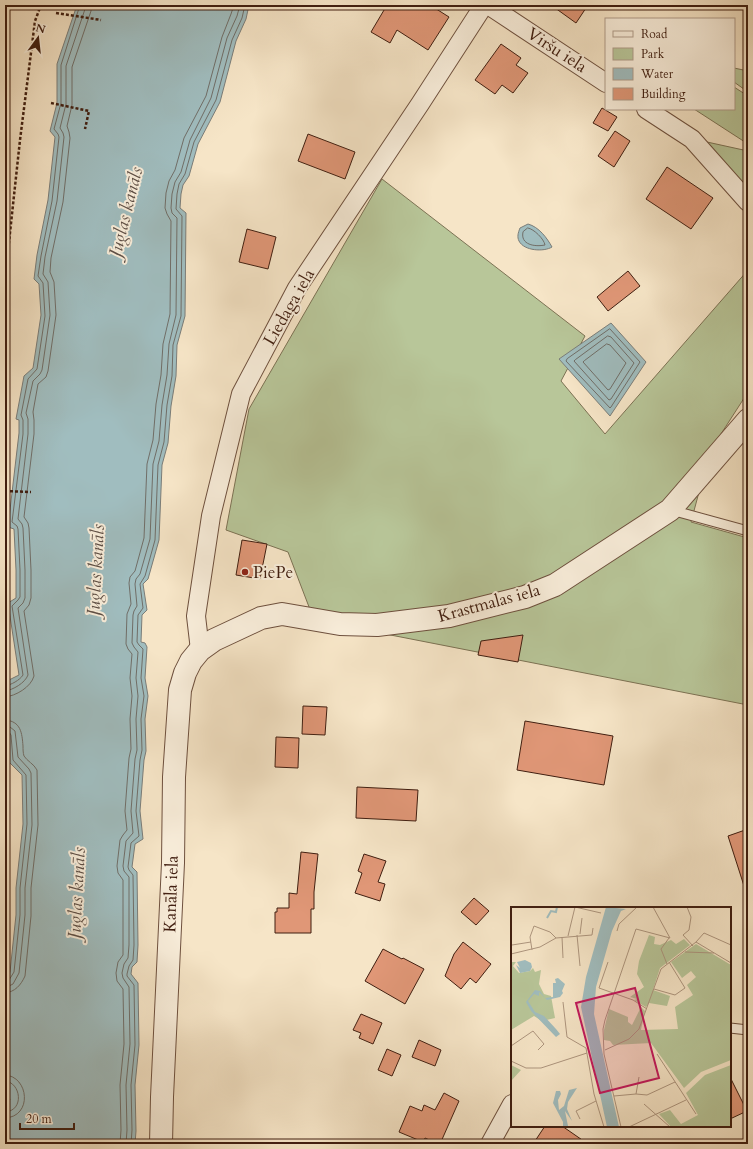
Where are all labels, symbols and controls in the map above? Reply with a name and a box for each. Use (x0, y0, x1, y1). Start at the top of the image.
north arrow (18, 18, 58, 58)
legend (605, 18, 735, 110)
text: N (34, 20, 47, 37)
street label: Viršu iela (523, 22, 592, 78)
text: Road (641, 26, 668, 42)
text: Park (641, 46, 665, 62)
text: Water (640, 66, 674, 82)
text: Building (641, 86, 686, 102)
water label: Juglas kanāls (102, 164, 149, 264)
street label: Liedaga iela (258, 264, 320, 349)
water label: Juglas kanāls (81, 523, 111, 621)
place label: PiePe (253, 561, 293, 584)
marker: PiePe (240, 567, 250, 577)
street label: Krastmalas iela (435, 578, 543, 628)
water label: Juglas kanāls (62, 846, 92, 944)
street label: Kanāla iela (158, 854, 184, 933)
inset map (511, 907, 731, 1127)
scale bar (20, 1105, 74, 1131)
text: 20 m (26, 1111, 53, 1127)

